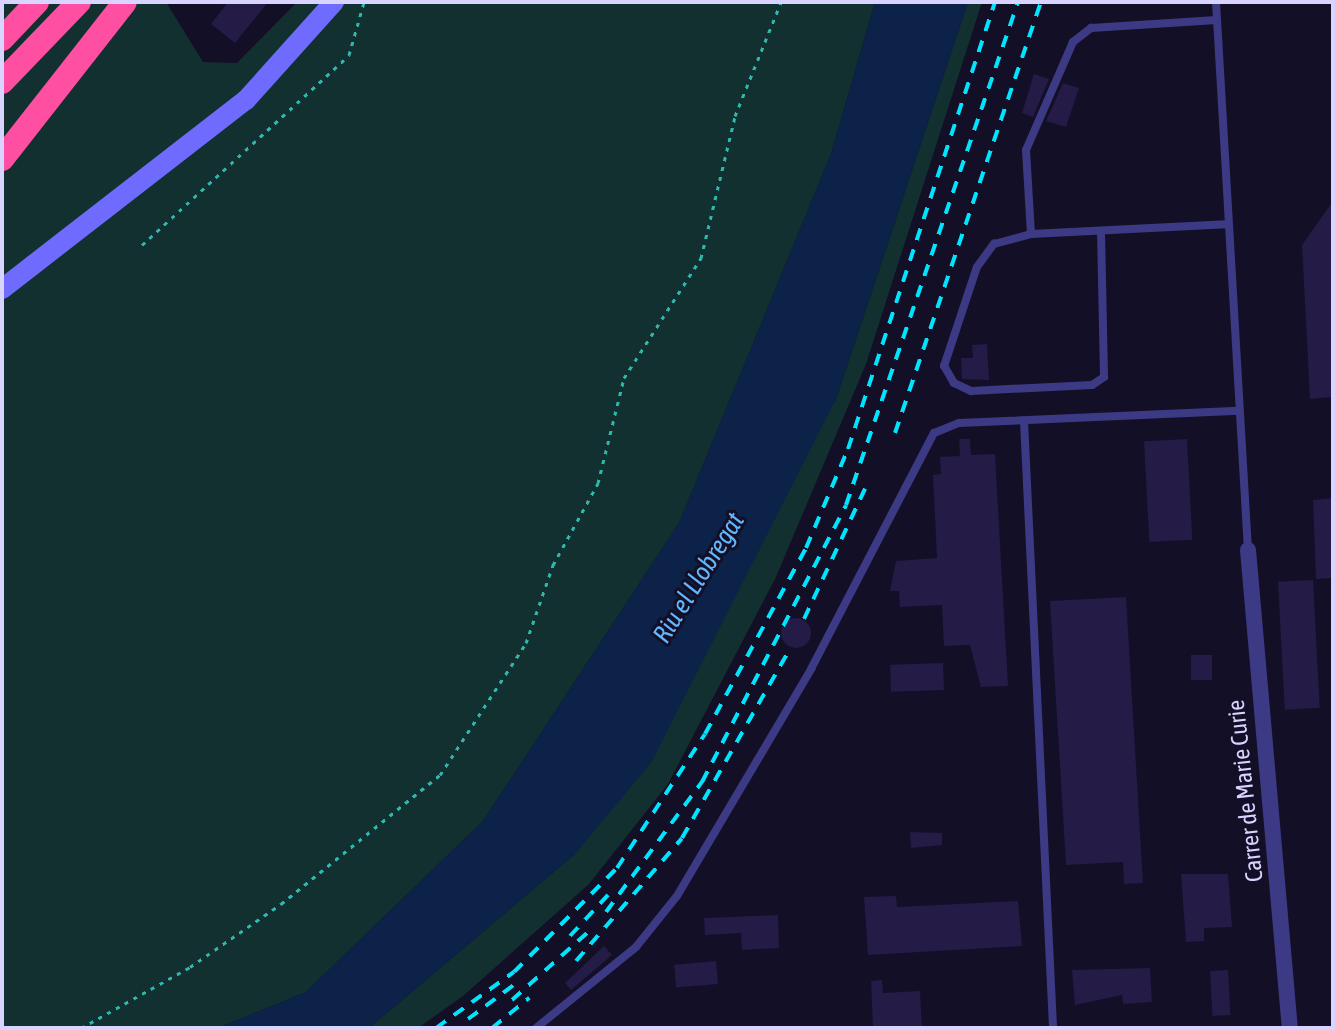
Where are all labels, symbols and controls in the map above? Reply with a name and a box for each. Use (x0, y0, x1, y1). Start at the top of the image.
water label: Riu el Llobregat (647, 507, 751, 649)
street label: Carrer de Marie Curie (1221, 699, 1269, 883)

